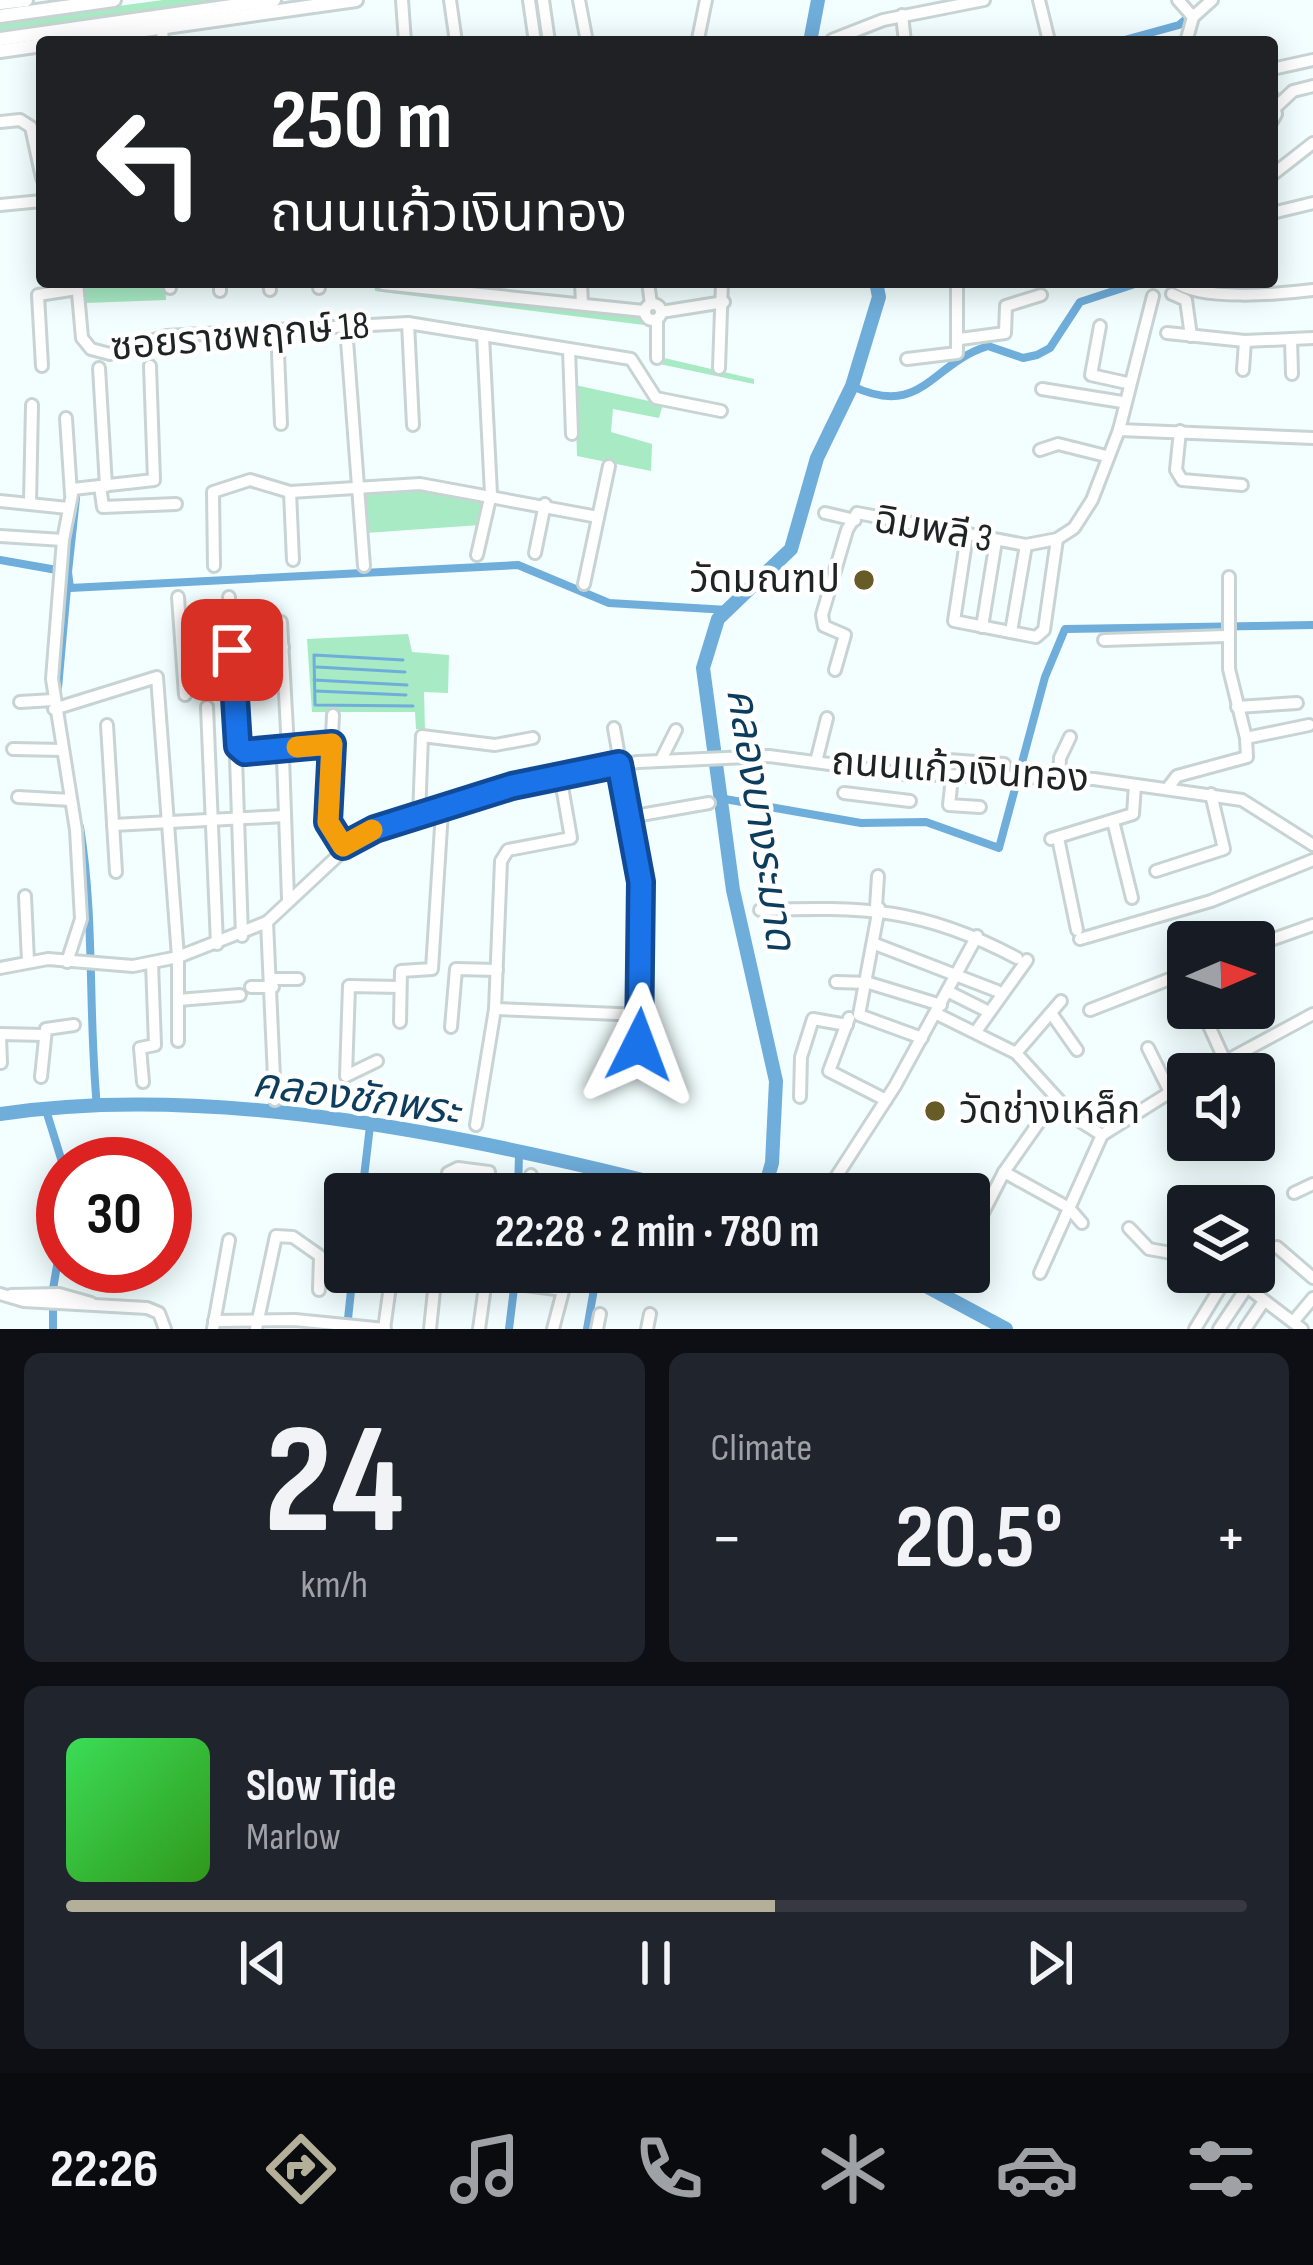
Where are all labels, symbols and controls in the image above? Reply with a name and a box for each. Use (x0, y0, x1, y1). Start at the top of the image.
text: 250 m (270, 71, 452, 172)
icon: left (72, 84, 228, 240)
text: ถนนแก้วเงินทอง (270, 181, 627, 246)
street label: ซอยราชพฤกษ์ 18 (109, 302, 371, 372)
street label: ฉิมพลี 3 (870, 496, 996, 564)
place label: วัดมณฑป (689, 557, 840, 604)
marker: วัดมณฑป (851, 567, 877, 593)
pin (181, 599, 283, 701)
icon: arrive (199, 617, 265, 683)
water label: คลองบางระมาด (714, 684, 806, 955)
street label: ถนนแก้วเงินทอง (830, 739, 1090, 803)
north arrow (1167, 921, 1275, 1029)
map controls (1167, 921, 1275, 1293)
position arrow (576, 982, 702, 1108)
button: sound (1167, 1053, 1275, 1161)
water label: คลองชักพระ (249, 1058, 466, 1138)
place label: วัดช่างเหล็ก (959, 1088, 1141, 1135)
marker: วัดช่างเหล็ก (922, 1098, 948, 1124)
speed limit sign: 30 (36, 1137, 192, 1293)
button: layers (1167, 1185, 1275, 1293)
text: 22:28 · 2 min · 780 m (495, 1205, 819, 1260)
text: 24 (264, 1390, 404, 1577)
text: Climate (711, 1425, 812, 1472)
text: 20.5° (895, 1485, 1063, 1593)
text: − (711, 1500, 743, 1579)
text: + (1215, 1500, 1247, 1579)
text: km/h (301, 1562, 368, 1609)
text: Slow Tide (246, 1759, 397, 1814)
text: Marlow (246, 1814, 341, 1861)
icon: previous (230, 1930, 296, 1996)
icon: pause (623, 1930, 689, 1996)
icon: next (1017, 1930, 1083, 1996)
icon: directions (259, 2127, 343, 2211)
icon: music (443, 2127, 527, 2211)
icon: phone (627, 2127, 711, 2211)
icon: climate (811, 2127, 895, 2211)
icon: car (995, 2127, 1079, 2211)
icon: filters (1179, 2127, 1263, 2211)
text: 22:26 (50, 2137, 159, 2202)

